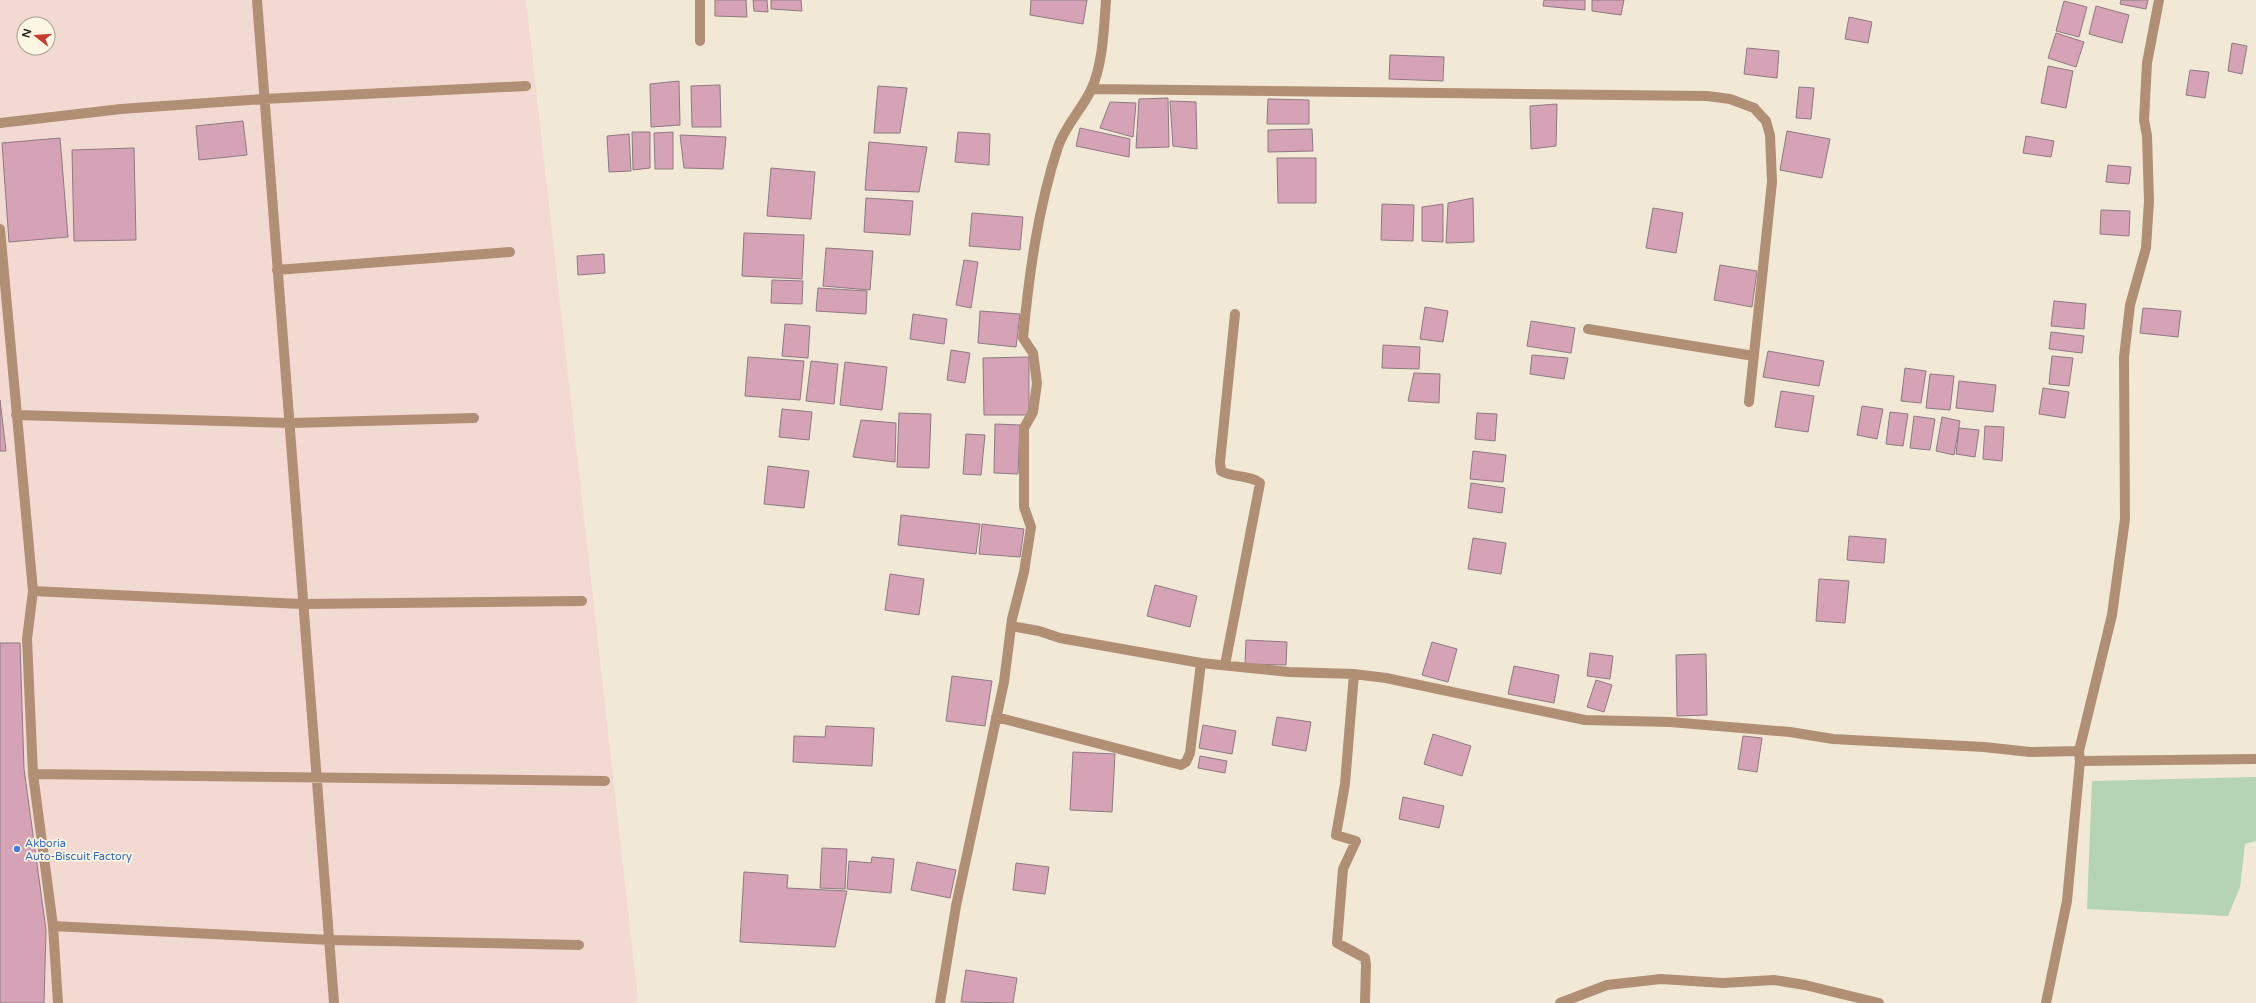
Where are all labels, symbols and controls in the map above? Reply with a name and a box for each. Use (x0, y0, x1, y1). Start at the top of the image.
north arrow (16, 16, 56, 56)
text: N (19, 27, 34, 39)
place label: Akboria Auto-Biscuit Factory (25, 837, 132, 863)
marker: Akboria Auto-Biscuit Factory (12, 844, 22, 854)

